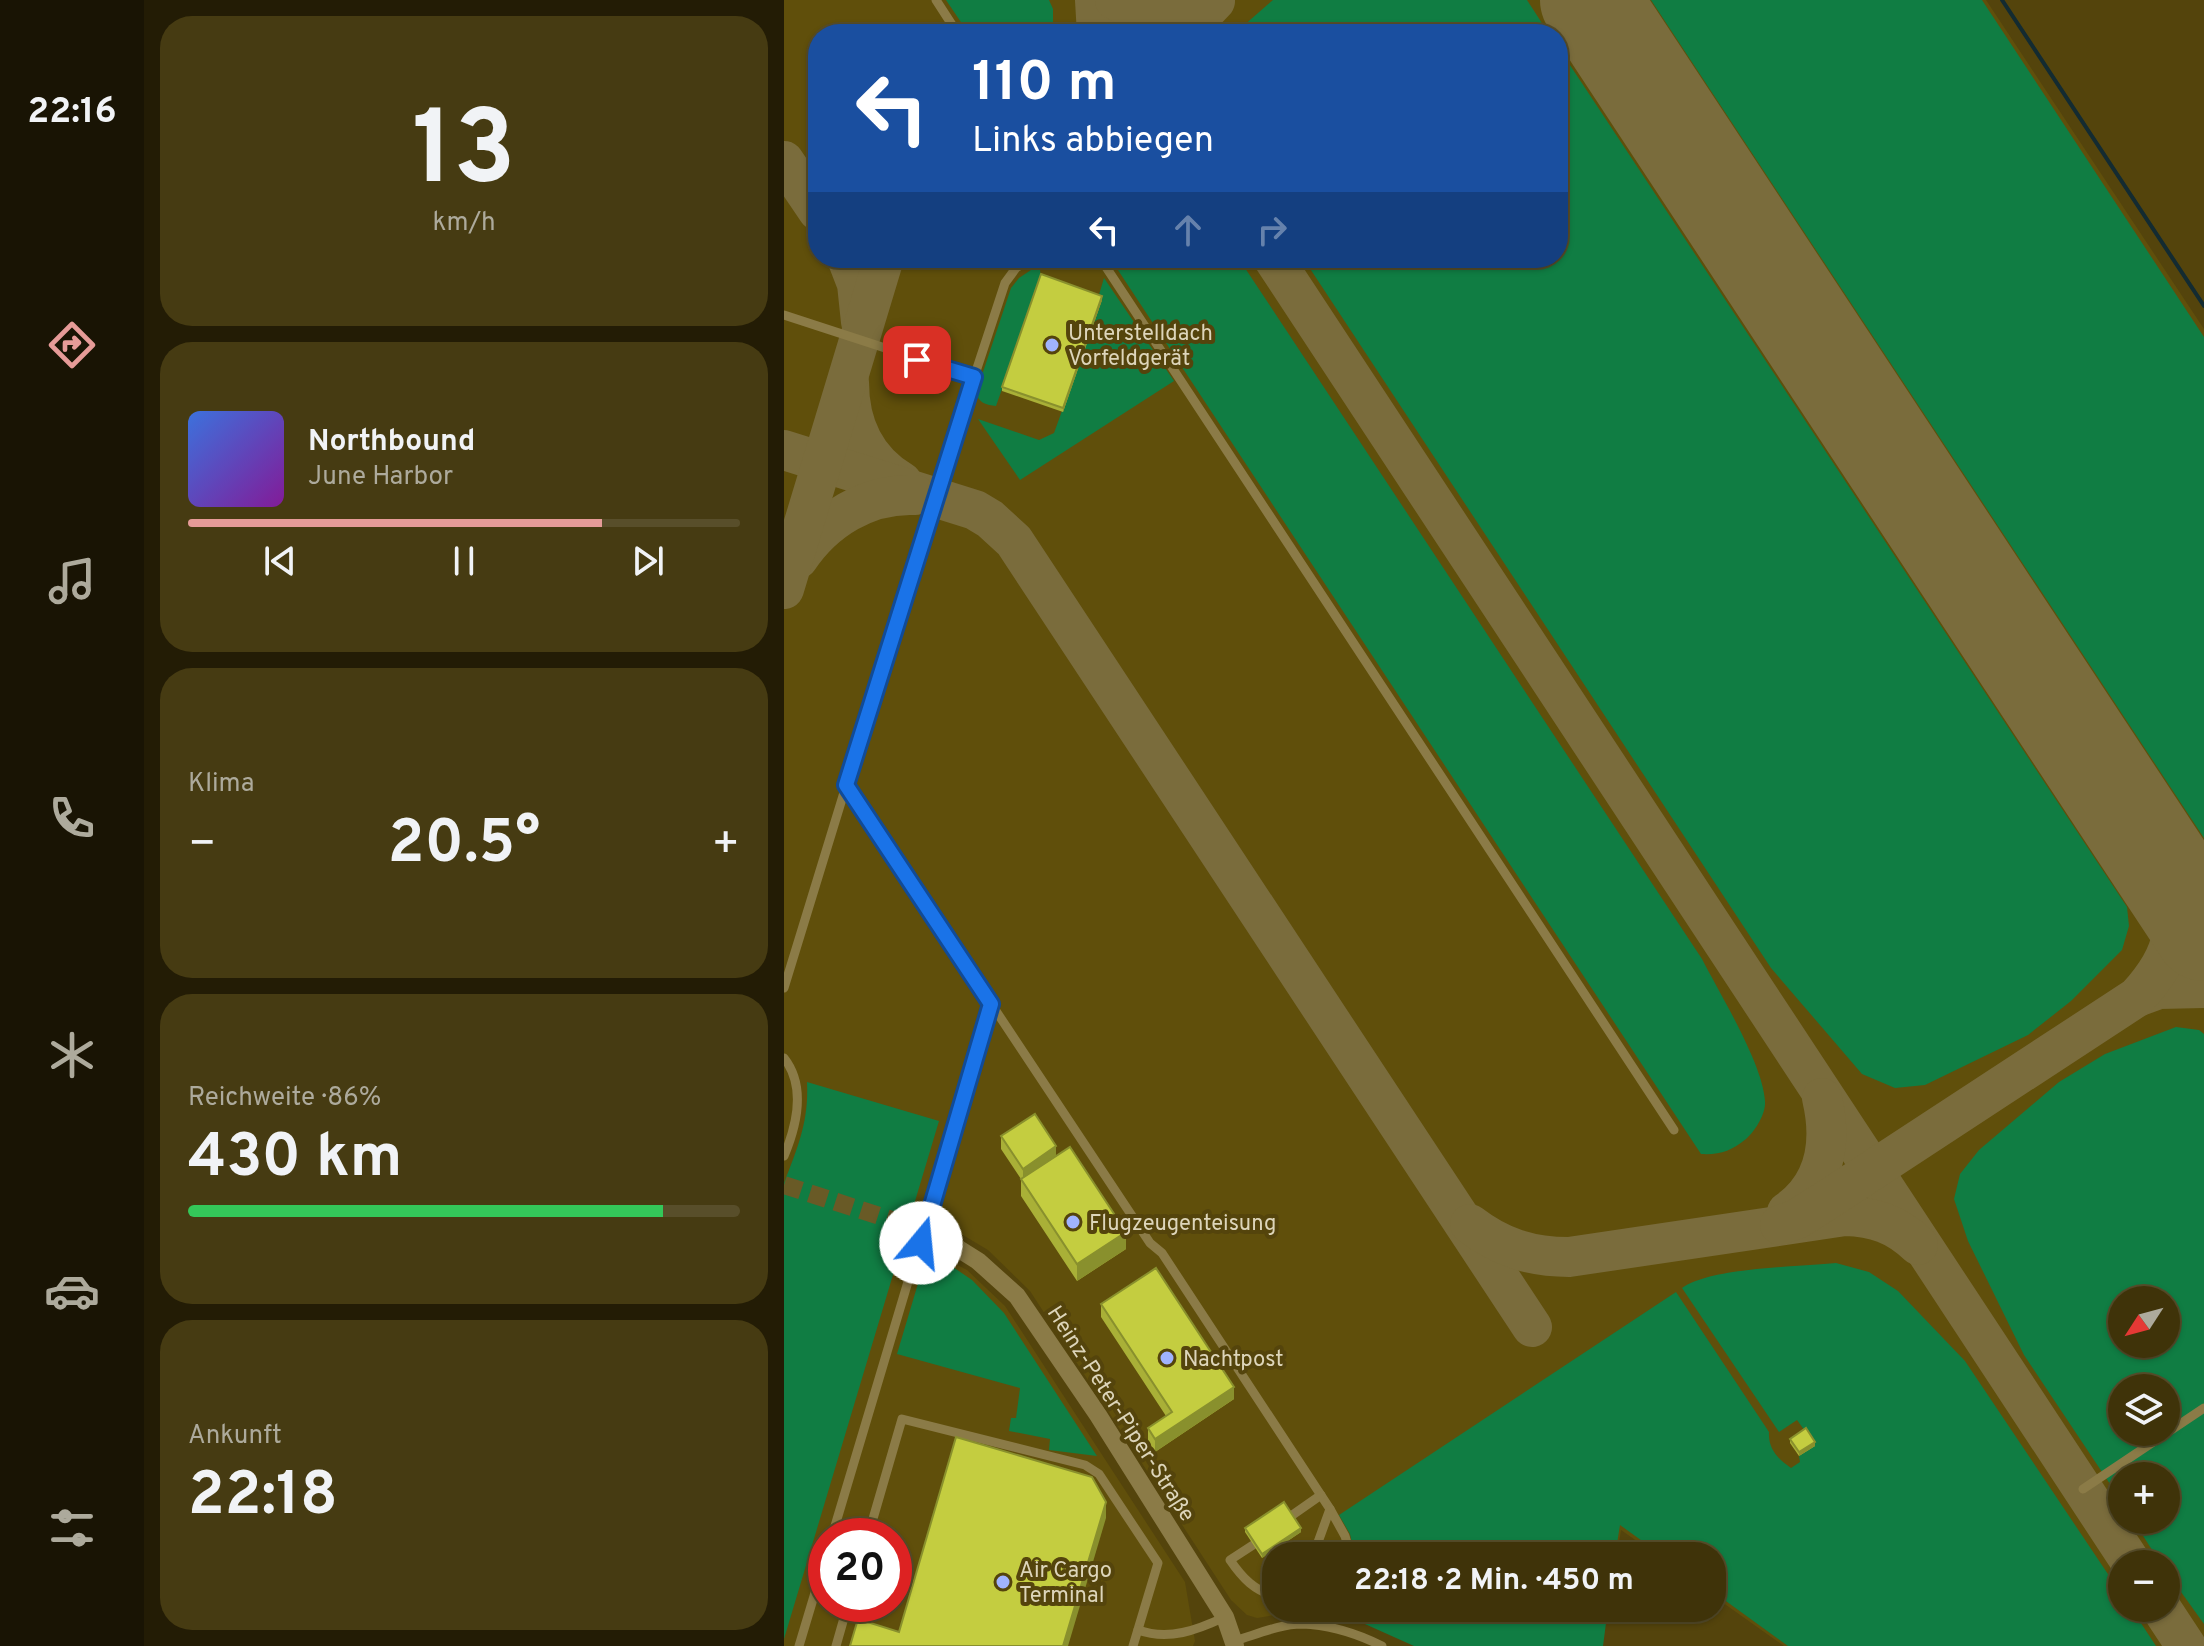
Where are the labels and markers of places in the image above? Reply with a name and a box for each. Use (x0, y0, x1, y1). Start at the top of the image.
place label: Unterstelldach Vorfeldgerät (1068, 321, 1213, 373)
pin (883, 326, 951, 394)
marker: Unterstelldach Vorfeldgerät (1043, 336, 1061, 354)
place label: Flugzeugenteisung (1089, 1211, 1276, 1238)
marker: Flugzeugenteisung (1064, 1213, 1082, 1231)
place label: Nachtpost (1183, 1347, 1284, 1374)
marker: Nachtpost (1158, 1349, 1176, 1367)
place label: Air Cargo Terminal (1019, 1558, 1112, 1610)
marker: Air Cargo Terminal (994, 1573, 1012, 1591)

